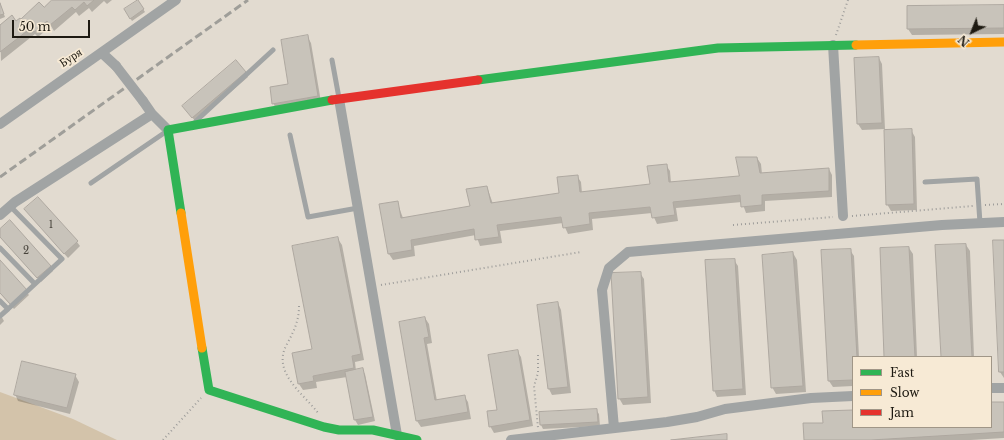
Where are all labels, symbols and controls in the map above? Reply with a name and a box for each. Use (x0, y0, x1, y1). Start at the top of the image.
scale bar (14, 12, 92, 38)
north arrow (952, 12, 992, 52)
text: 50 m (19, 19, 51, 34)
text: N (955, 32, 972, 49)
street label: Буря (57, 45, 85, 71)
house number: 1 (49, 219, 53, 231)
house number: 2 (23, 245, 29, 257)
legend (852, 356, 992, 428)
text: Fast (890, 365, 914, 380)
text: Slow (890, 385, 919, 400)
text: Jam (890, 405, 914, 420)

